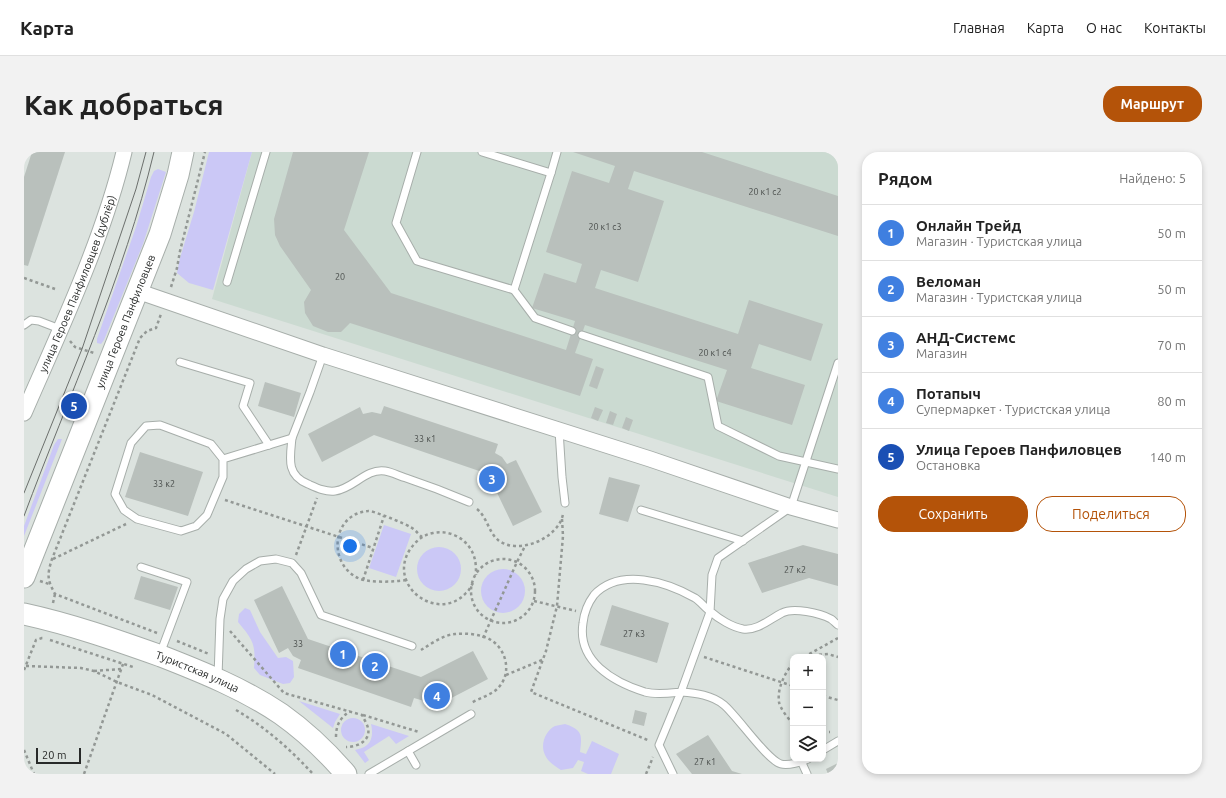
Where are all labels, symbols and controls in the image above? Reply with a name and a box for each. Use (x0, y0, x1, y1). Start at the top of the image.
text: Карта (20, 17, 74, 39)
text: Главная (953, 20, 1005, 36)
text: Карта (1027, 20, 1064, 36)
text: О нас (1086, 20, 1122, 36)
text: Контакты (1144, 20, 1206, 36)
button: Маршрут (1103, 86, 1202, 122)
text: Как добраться (24, 89, 223, 120)
text: Рядом (878, 169, 933, 188)
text: Найдено: 5 (1119, 171, 1186, 185)
house number: 20 к1 с2 (748, 187, 782, 197)
street label: улица Героев Панфиловцев (дублёр) (37, 194, 119, 374)
text: Онлайн Трейд (916, 217, 1021, 234)
house number: 20 к1 с3 (588, 222, 622, 232)
text: 1 (887, 226, 895, 240)
text: 50 m (1157, 226, 1186, 240)
text: Магазин · Туристская улица (916, 234, 1082, 248)
street label: улица Героев Панфиловцев (93, 253, 157, 390)
house number: 20 (335, 272, 345, 282)
text: Веломан (916, 273, 981, 290)
text: 2 (887, 282, 895, 296)
text: 50 m (1157, 282, 1186, 296)
text: Магазин · Туристская улица (916, 290, 1082, 304)
text: АНД-Системс (916, 329, 1016, 346)
text: 3 (887, 338, 895, 352)
text: 70 m (1157, 338, 1186, 352)
text: Магазин (916, 346, 967, 360)
house number: 20 к1 с4 (698, 348, 732, 358)
text: Потапыч (916, 385, 981, 402)
pin: 5 (61, 391, 87, 421)
text: 4 (887, 394, 895, 408)
text: 80 m (1157, 394, 1186, 408)
text: Супермаркет · Туристская улица (916, 402, 1110, 416)
house number: 33 к1 (414, 434, 436, 444)
text: Улица Героев Панфиловцев (916, 441, 1122, 458)
text: 5 (887, 450, 895, 464)
text: 140 m (1150, 450, 1186, 464)
text: Остановка (916, 458, 981, 472)
pin: 3 (479, 464, 505, 494)
house number: 33 к2 (153, 479, 175, 489)
button: Сохранить (878, 496, 1028, 532)
button: Поделиться (1036, 496, 1186, 532)
your location (340, 536, 360, 556)
house number: 27 к2 (784, 565, 806, 575)
house number: 27 к3 (623, 629, 645, 639)
house number: 33 (293, 639, 303, 649)
pin: 1 (330, 639, 356, 669)
street label: Туристская улица (154, 649, 241, 695)
pin: 2 (362, 651, 388, 681)
map controls (790, 654, 826, 762)
button: + (790, 654, 826, 690)
pin: 4 (424, 681, 450, 711)
button: − (790, 690, 826, 726)
button: layers (790, 726, 826, 762)
scale bar (36, 746, 81, 765)
text: 20 m (42, 749, 66, 761)
house number: 27 к1 (694, 757, 716, 767)

